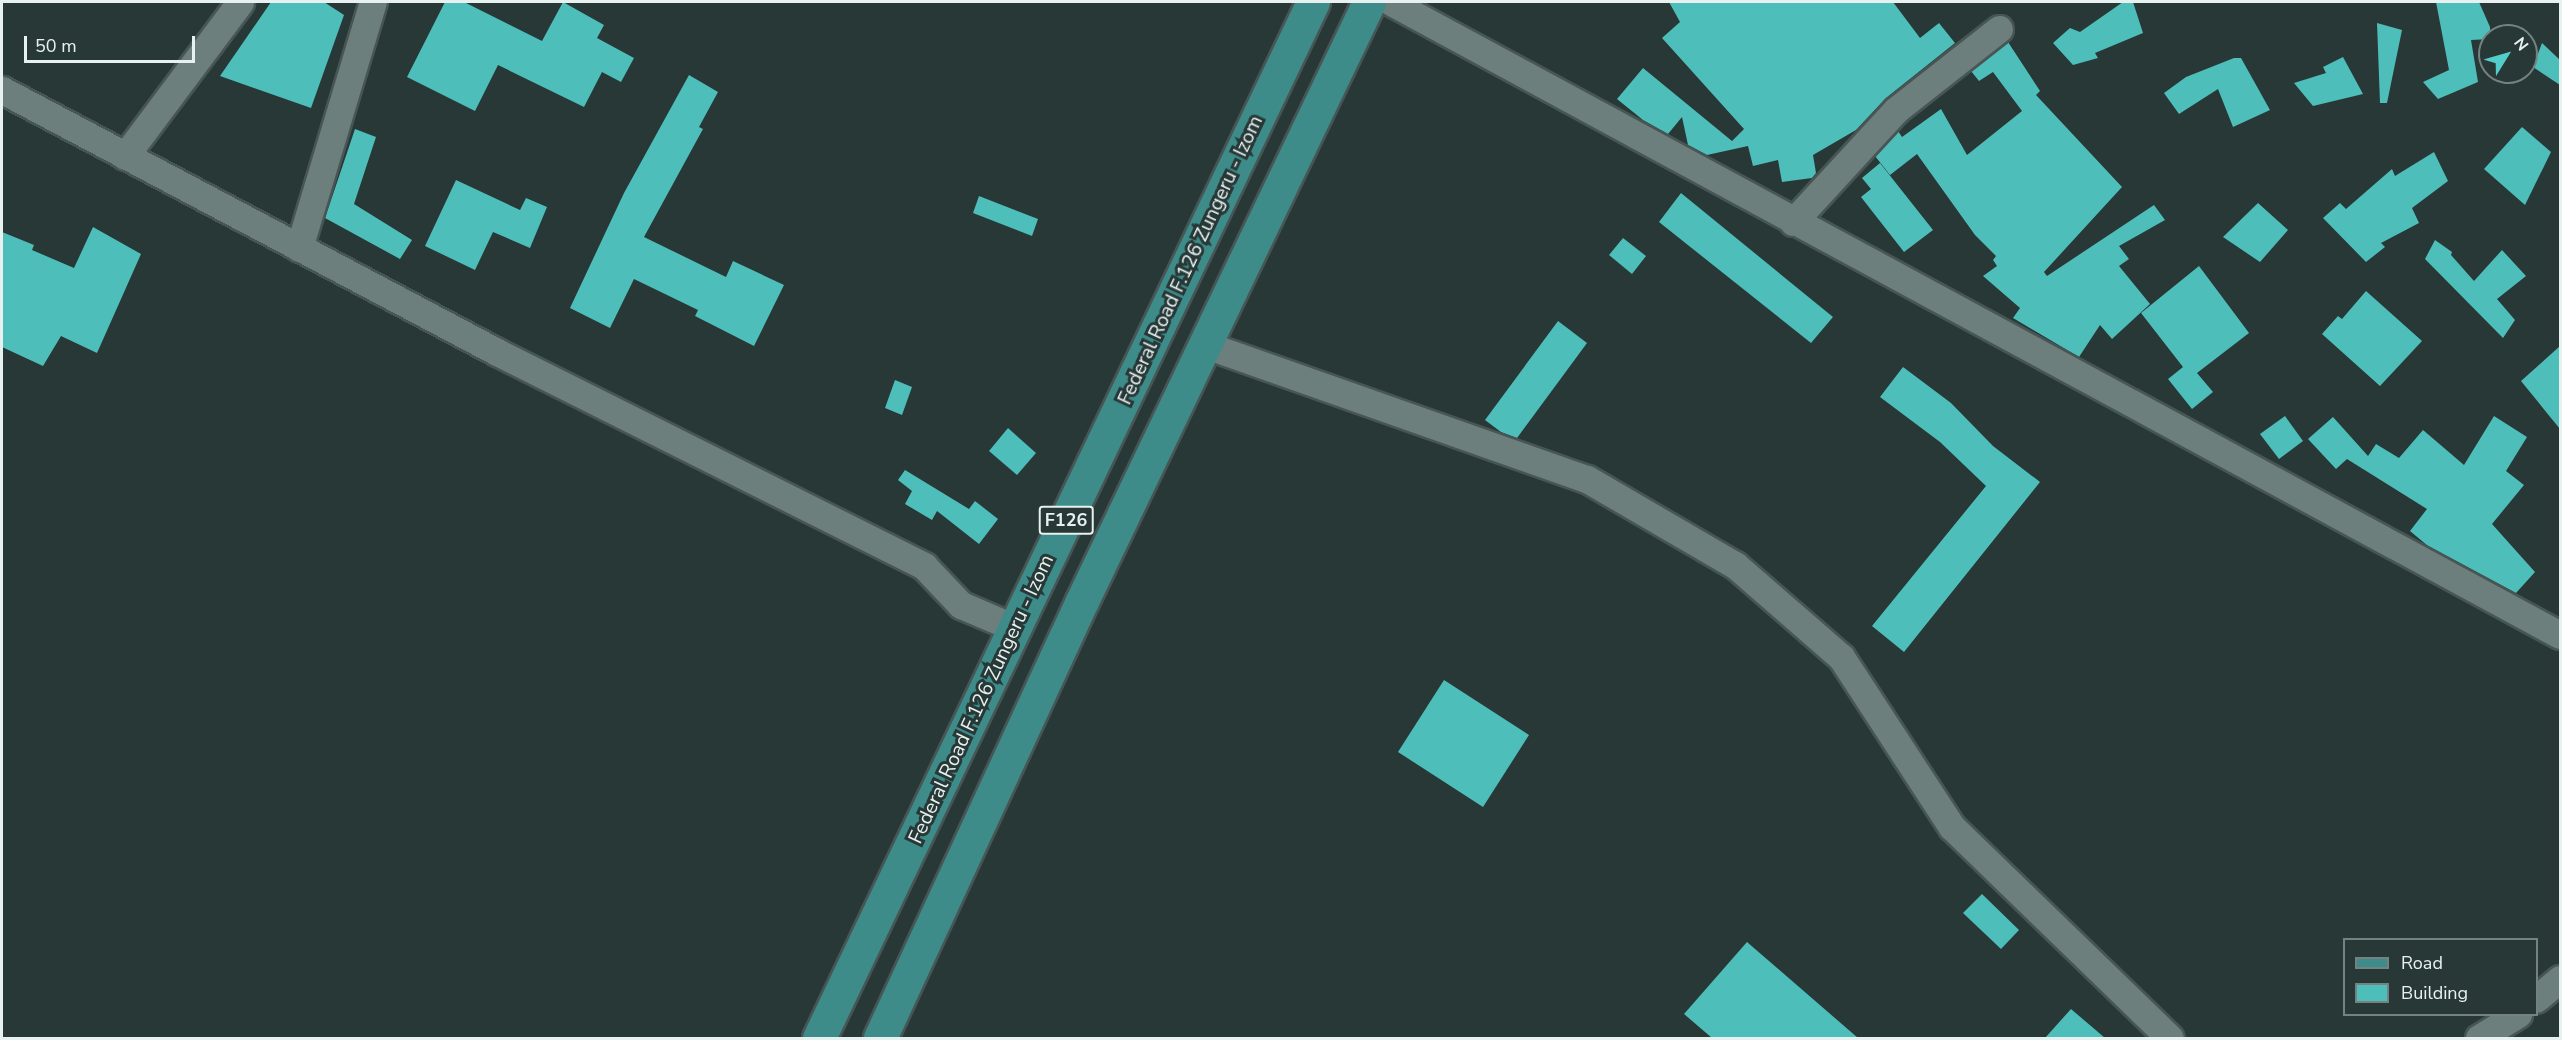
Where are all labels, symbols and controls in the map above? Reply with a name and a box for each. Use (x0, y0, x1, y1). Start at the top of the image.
scale bar (27, 24, 198, 62)
north arrow (2478, 24, 2538, 84)
text: N (2508, 33, 2533, 56)
text: 50 m (35, 34, 77, 58)
street label: Federal Road F.126 Zungeru - Izom (1112, 112, 1268, 408)
road number: F126 (1038, 505, 1094, 535)
street label: Federal Road F.126 Zungeru - Izom (903, 551, 1059, 847)
legend (2343, 938, 2538, 1016)
text: Road (2401, 951, 2443, 975)
text: Building (2401, 981, 2468, 1005)

